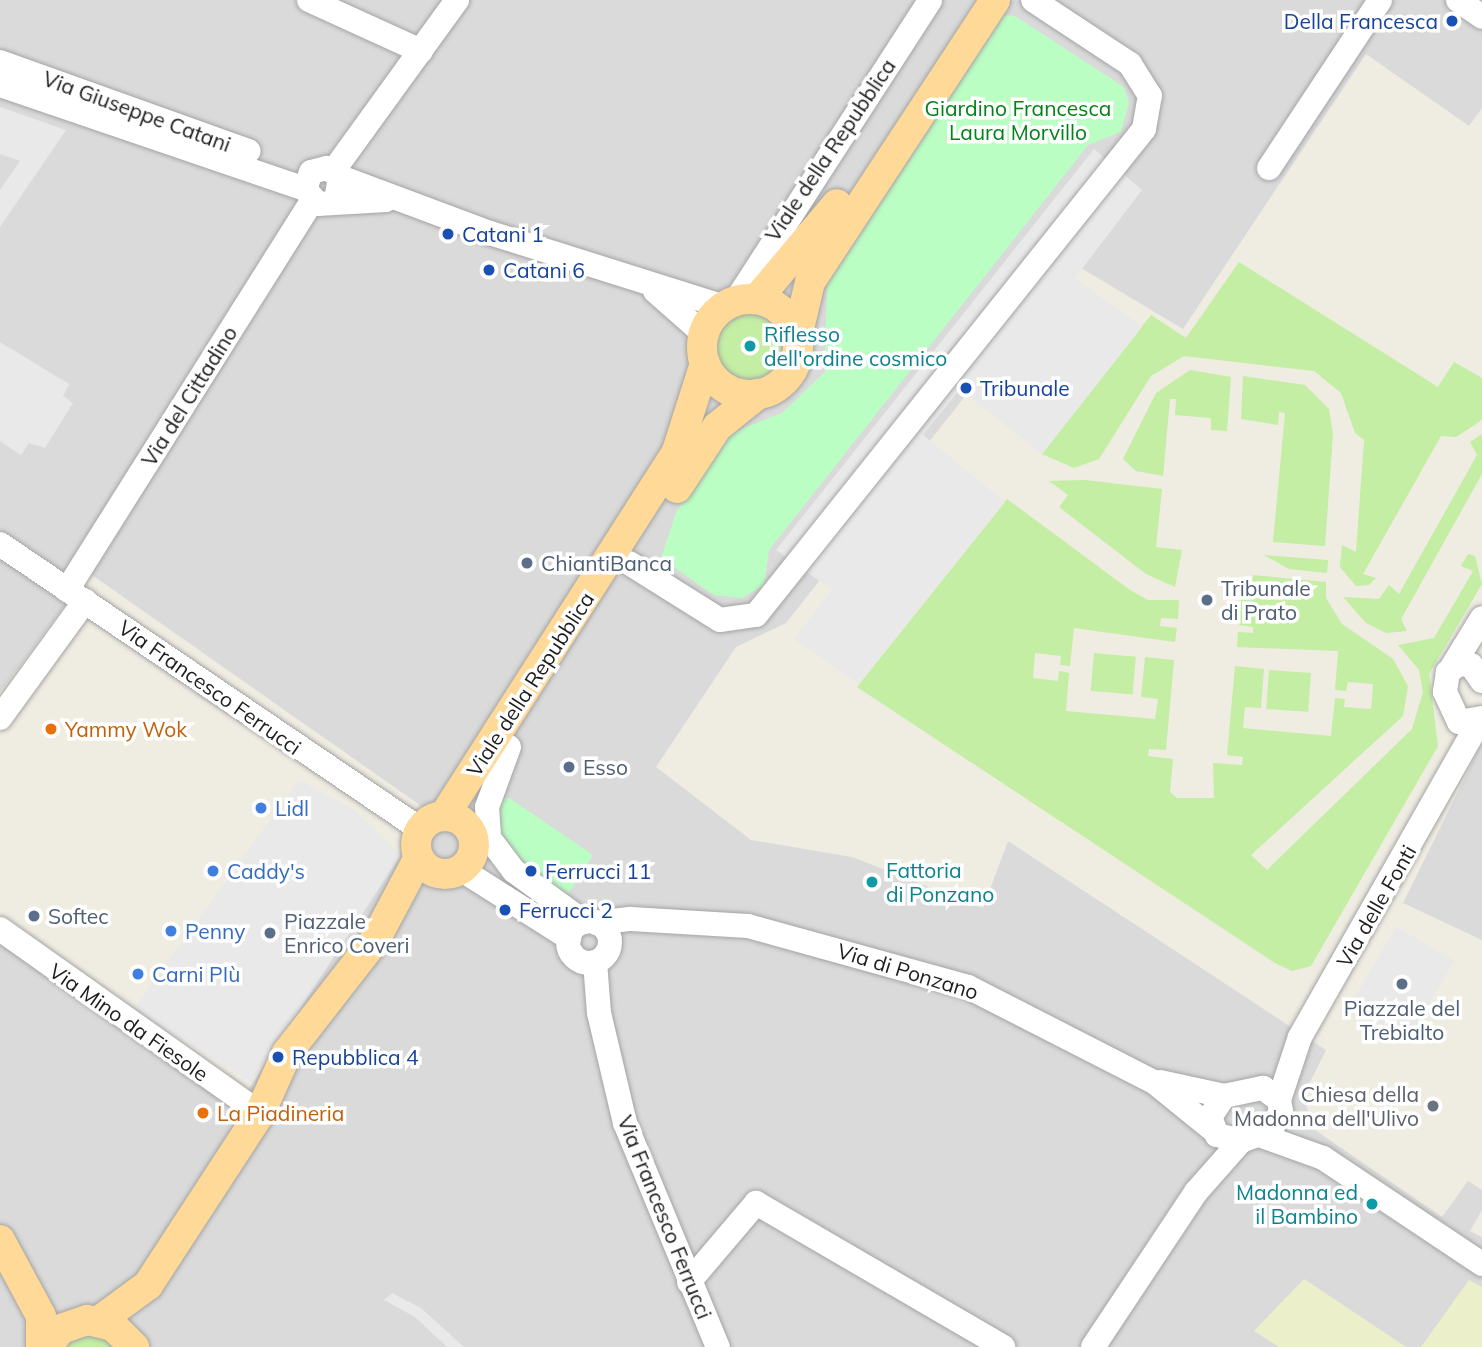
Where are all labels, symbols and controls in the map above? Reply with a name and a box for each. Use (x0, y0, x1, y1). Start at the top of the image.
place label: Della Francesca (1284, 8, 1438, 34)
marker: Della Francesca (1444, 13, 1460, 29)
street label: Viale della Repubblica (759, 54, 901, 246)
street label: Via Giuseppe Catani (40, 65, 234, 157)
park label: Giardino Francesca Laura Morvillo (925, 95, 1111, 145)
place label: Catani 1 (462, 221, 544, 247)
marker: Catani 1 (440, 226, 456, 242)
place label: Catani 6 (503, 257, 585, 283)
marker: Catani 6 (481, 262, 497, 278)
street label: Via del Cittadino (136, 321, 242, 471)
place label: Riflesso dell'ordine cosmico (764, 321, 947, 371)
marker: Riflesso dell'ordine cosmico (742, 338, 758, 354)
place label: Tribunale (980, 375, 1070, 401)
marker: Tribunale (958, 380, 974, 396)
place label: ChiantiBanca (541, 550, 672, 576)
marker: ChiantiBanca (519, 555, 535, 571)
place label: Tribunale di Prato (1221, 575, 1311, 625)
street label: Viale della Repubblica (461, 587, 599, 781)
marker: Tribunale di Prato (1199, 592, 1215, 608)
street label: Via Francesco Ferrucci (114, 614, 306, 760)
place label: Yammy Wok (65, 716, 187, 742)
marker: Yammy Wok (43, 721, 59, 737)
place label: Esso (583, 754, 628, 780)
marker: Esso (561, 759, 577, 775)
place label: Lidl (275, 795, 309, 821)
marker: Lidl (253, 800, 269, 816)
street label: Via delle Fonti (1331, 841, 1421, 971)
place label: Fattoria di Ponzano (886, 857, 994, 907)
place label: Caddy's (227, 858, 305, 884)
place label: Ferrucci 11 (545, 858, 651, 884)
marker: Caddy's (205, 863, 221, 879)
marker: Ferrucci 11 (523, 863, 539, 879)
marker: Fattoria di Ponzano (864, 874, 880, 890)
place label: Ferrucci 2 (519, 897, 613, 923)
marker: Ferrucci 2 (497, 902, 513, 918)
place label: Softec (48, 903, 109, 929)
marker: Softec (26, 908, 42, 924)
place label: Piazzale Enrico Coveri (284, 908, 409, 958)
place label: Penny (185, 918, 245, 944)
marker: Penny (163, 923, 179, 939)
marker: Piazzale Enrico Coveri (262, 925, 278, 941)
street label: Via di Ponzano (835, 938, 981, 1004)
street label: Via Mino da Fiesole (45, 958, 213, 1086)
place label: Carni PIù (152, 961, 240, 987)
marker: Carni PIù (130, 966, 146, 982)
marker: Piazzale del Trebialto (1394, 976, 1410, 992)
place label: Piazzale del Trebialto (1344, 995, 1460, 1045)
place label: Repubblica 4 (292, 1044, 419, 1070)
marker: Repubblica 4 (270, 1049, 286, 1065)
place label: Chiesa della Madonna dell'Ulivo (1234, 1081, 1419, 1131)
marker: Chiesa della Madonna dell'Ulivo (1425, 1098, 1441, 1114)
place label: La Piadineria (217, 1100, 344, 1126)
marker: La Piadineria (195, 1105, 211, 1121)
street label: Via Francesco Ferrucci (613, 1112, 717, 1322)
place label: Madonna ed il Bambino (1236, 1179, 1358, 1229)
marker: Madonna ed il Bambino (1364, 1196, 1380, 1212)

